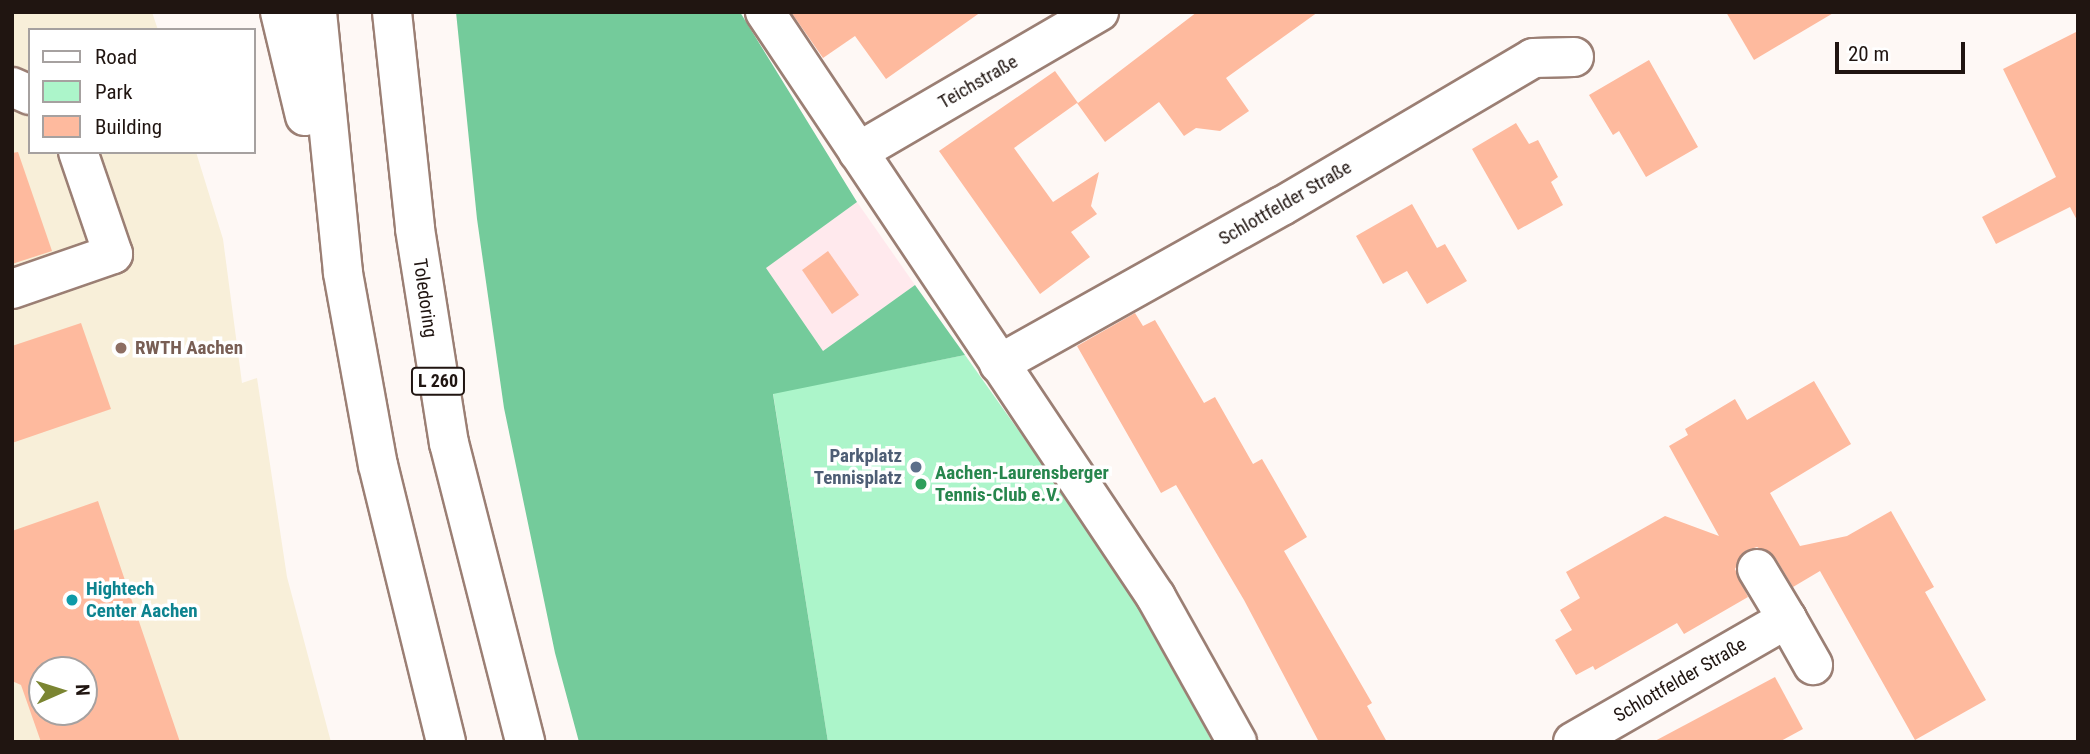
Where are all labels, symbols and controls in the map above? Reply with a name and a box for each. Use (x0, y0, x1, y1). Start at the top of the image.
legend (28, 28, 256, 154)
scale bar (1838, 28, 1968, 72)
text: 20 m (1848, 42, 1889, 66)
text: Road (95, 45, 137, 69)
street label: Teichstraße (934, 50, 1022, 114)
text: Park (95, 80, 132, 104)
text: Building (95, 115, 162, 139)
street label: Schlottfelder Straße (1215, 156, 1355, 250)
street label: Toledoring (408, 257, 442, 339)
place label: RWTH Aachen (135, 337, 243, 359)
marker: RWTH Aachen (113, 340, 129, 356)
road number: L 260 (410, 366, 466, 396)
place label: Parkplatz Tennisplatz (814, 445, 902, 489)
marker: Parkplatz Tennisplatz (908, 459, 924, 475)
place label: Aachen-Laurensberger Tennis-Club e.V. (935, 462, 1109, 506)
marker: Aachen-Laurensberger Tennis-Club e.V. (913, 476, 929, 492)
place label: Hightech Center Aachen (86, 578, 198, 622)
marker: Hightech Center Aachen (64, 592, 80, 608)
street label: Schlottfelder Straße (1610, 633, 1750, 727)
north arrow (28, 656, 98, 726)
text: N (71, 684, 94, 696)

